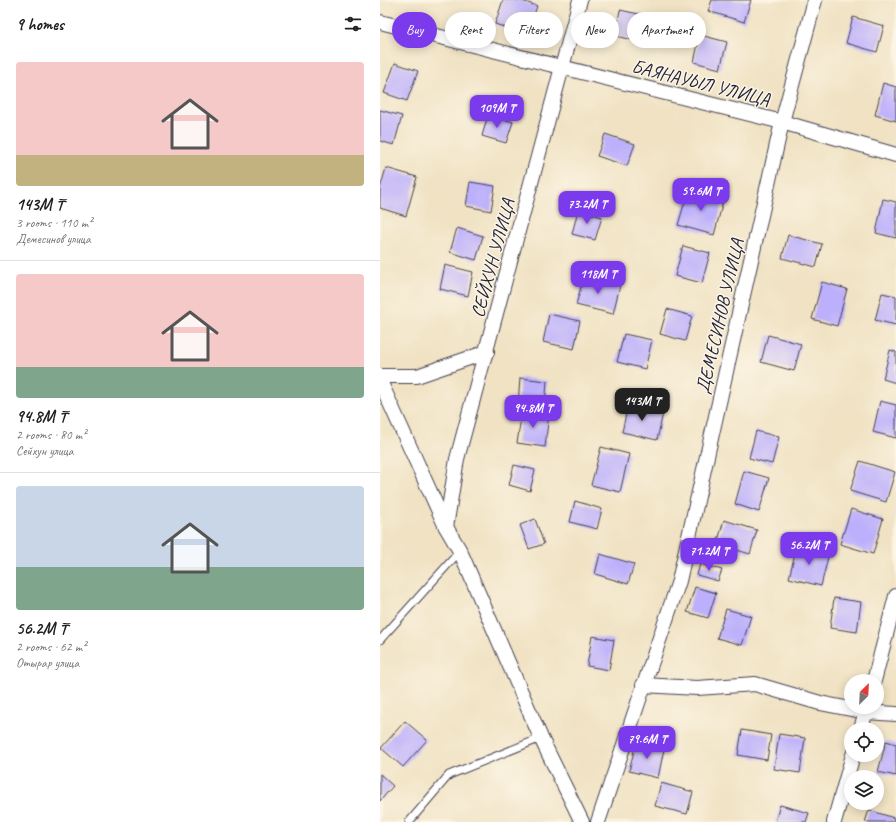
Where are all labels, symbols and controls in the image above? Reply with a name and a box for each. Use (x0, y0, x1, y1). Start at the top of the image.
chip: Buy (392, 12, 437, 48)
chip: Rent (445, 12, 496, 48)
chip: Filters (504, 12, 563, 48)
chip: New (571, 12, 619, 48)
chip: Apartment (627, 12, 706, 48)
icon: filters (342, 13, 364, 35)
text: 9 homes (16, 14, 64, 35)
street label: БАЯНАУЫЛ УЛИЦА (629, 54, 773, 112)
icon: home (154, 88, 226, 160)
pin: 109M ₸ (464, 95, 530, 129)
text: 109M ₸ (479, 100, 515, 116)
pin: 59.6M ₸ (664, 178, 738, 212)
text: 59.6M ₸ (681, 183, 721, 199)
pin: 73.2M ₸ (550, 191, 624, 225)
text: 143M ₸ (16, 194, 64, 215)
street label: СЕЙХУН УЛИЦА (466, 195, 521, 320)
text: 73.2M ₸ (567, 196, 607, 212)
text: 3 rooms · 110 m² (16, 215, 92, 231)
text: Демесинов улица (16, 231, 91, 247)
street label: ДЕМЕСИНОВ УЛИЦА (691, 235, 750, 396)
pin: 118M ₸ (565, 261, 631, 295)
text: 118M ₸ (580, 266, 616, 282)
icon: home (154, 300, 226, 372)
pin: 143M ₸ (609, 388, 675, 422)
text: 143M ₸ (624, 393, 660, 409)
pin: 94.8M ₸ (496, 395, 570, 429)
text: 94.8M ₸ (514, 400, 552, 416)
text: 94.8M ₸ (16, 406, 67, 427)
text: 2 rooms · 80 m² (16, 427, 86, 443)
text: Сейхун улица (16, 443, 73, 459)
icon: home (154, 512, 226, 584)
pin: 56.2M ₸ (772, 532, 846, 566)
text: 56.2M ₸ (789, 537, 829, 553)
pin: 71.2M ₸ (672, 538, 746, 572)
text: 71.2M ₸ (689, 543, 729, 559)
text: 56.2M ₸ (16, 618, 67, 639)
text: 2 rooms · 62 m² (16, 639, 86, 655)
text: Отырар улица (16, 655, 79, 671)
north arrow (844, 674, 884, 714)
map controls (844, 674, 884, 810)
button: locate (844, 722, 884, 762)
pin: 79.6M ₸ (610, 726, 684, 760)
text: 79.6M ₸ (627, 731, 667, 747)
button: layers (844, 770, 884, 810)

